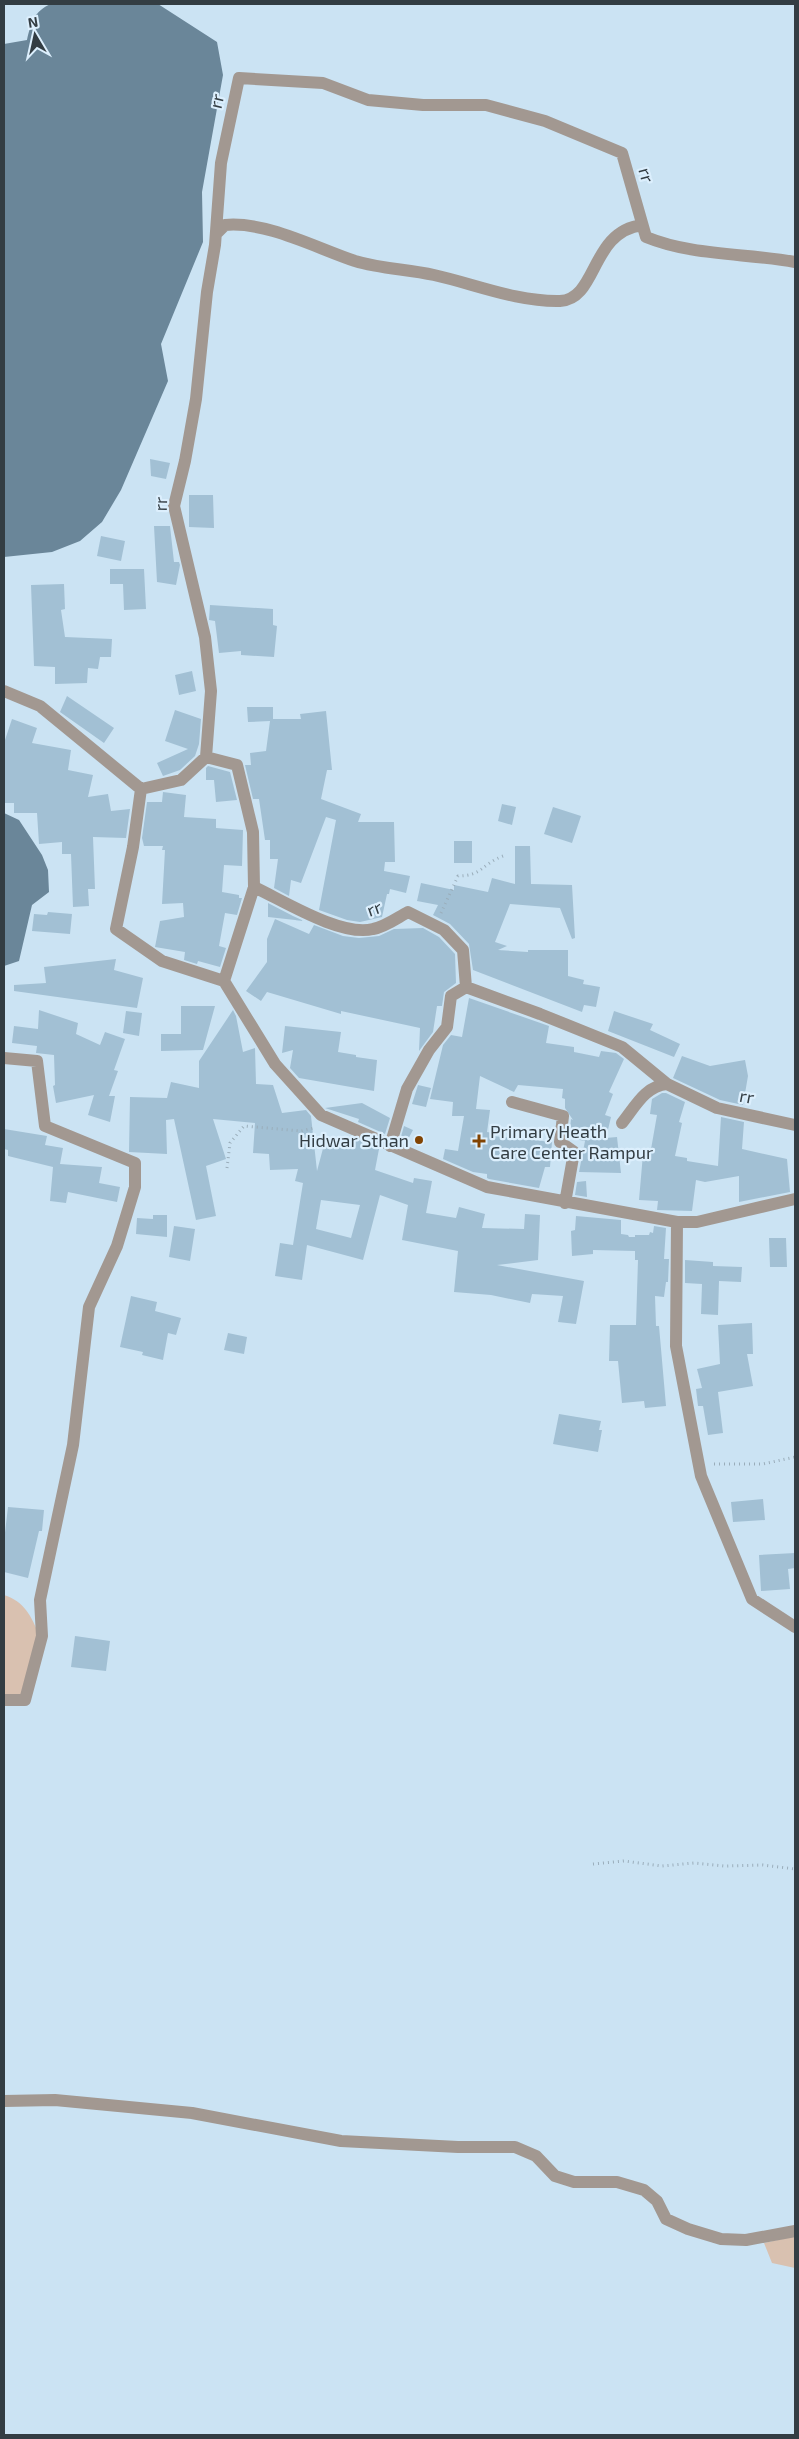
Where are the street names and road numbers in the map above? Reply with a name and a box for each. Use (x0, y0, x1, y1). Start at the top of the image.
street label: rr (204, 91, 228, 111)
street label: rr (635, 165, 659, 185)
street label: rr (149, 496, 171, 512)
street label: rr (364, 895, 384, 921)
street label: rr (738, 1084, 756, 1108)

